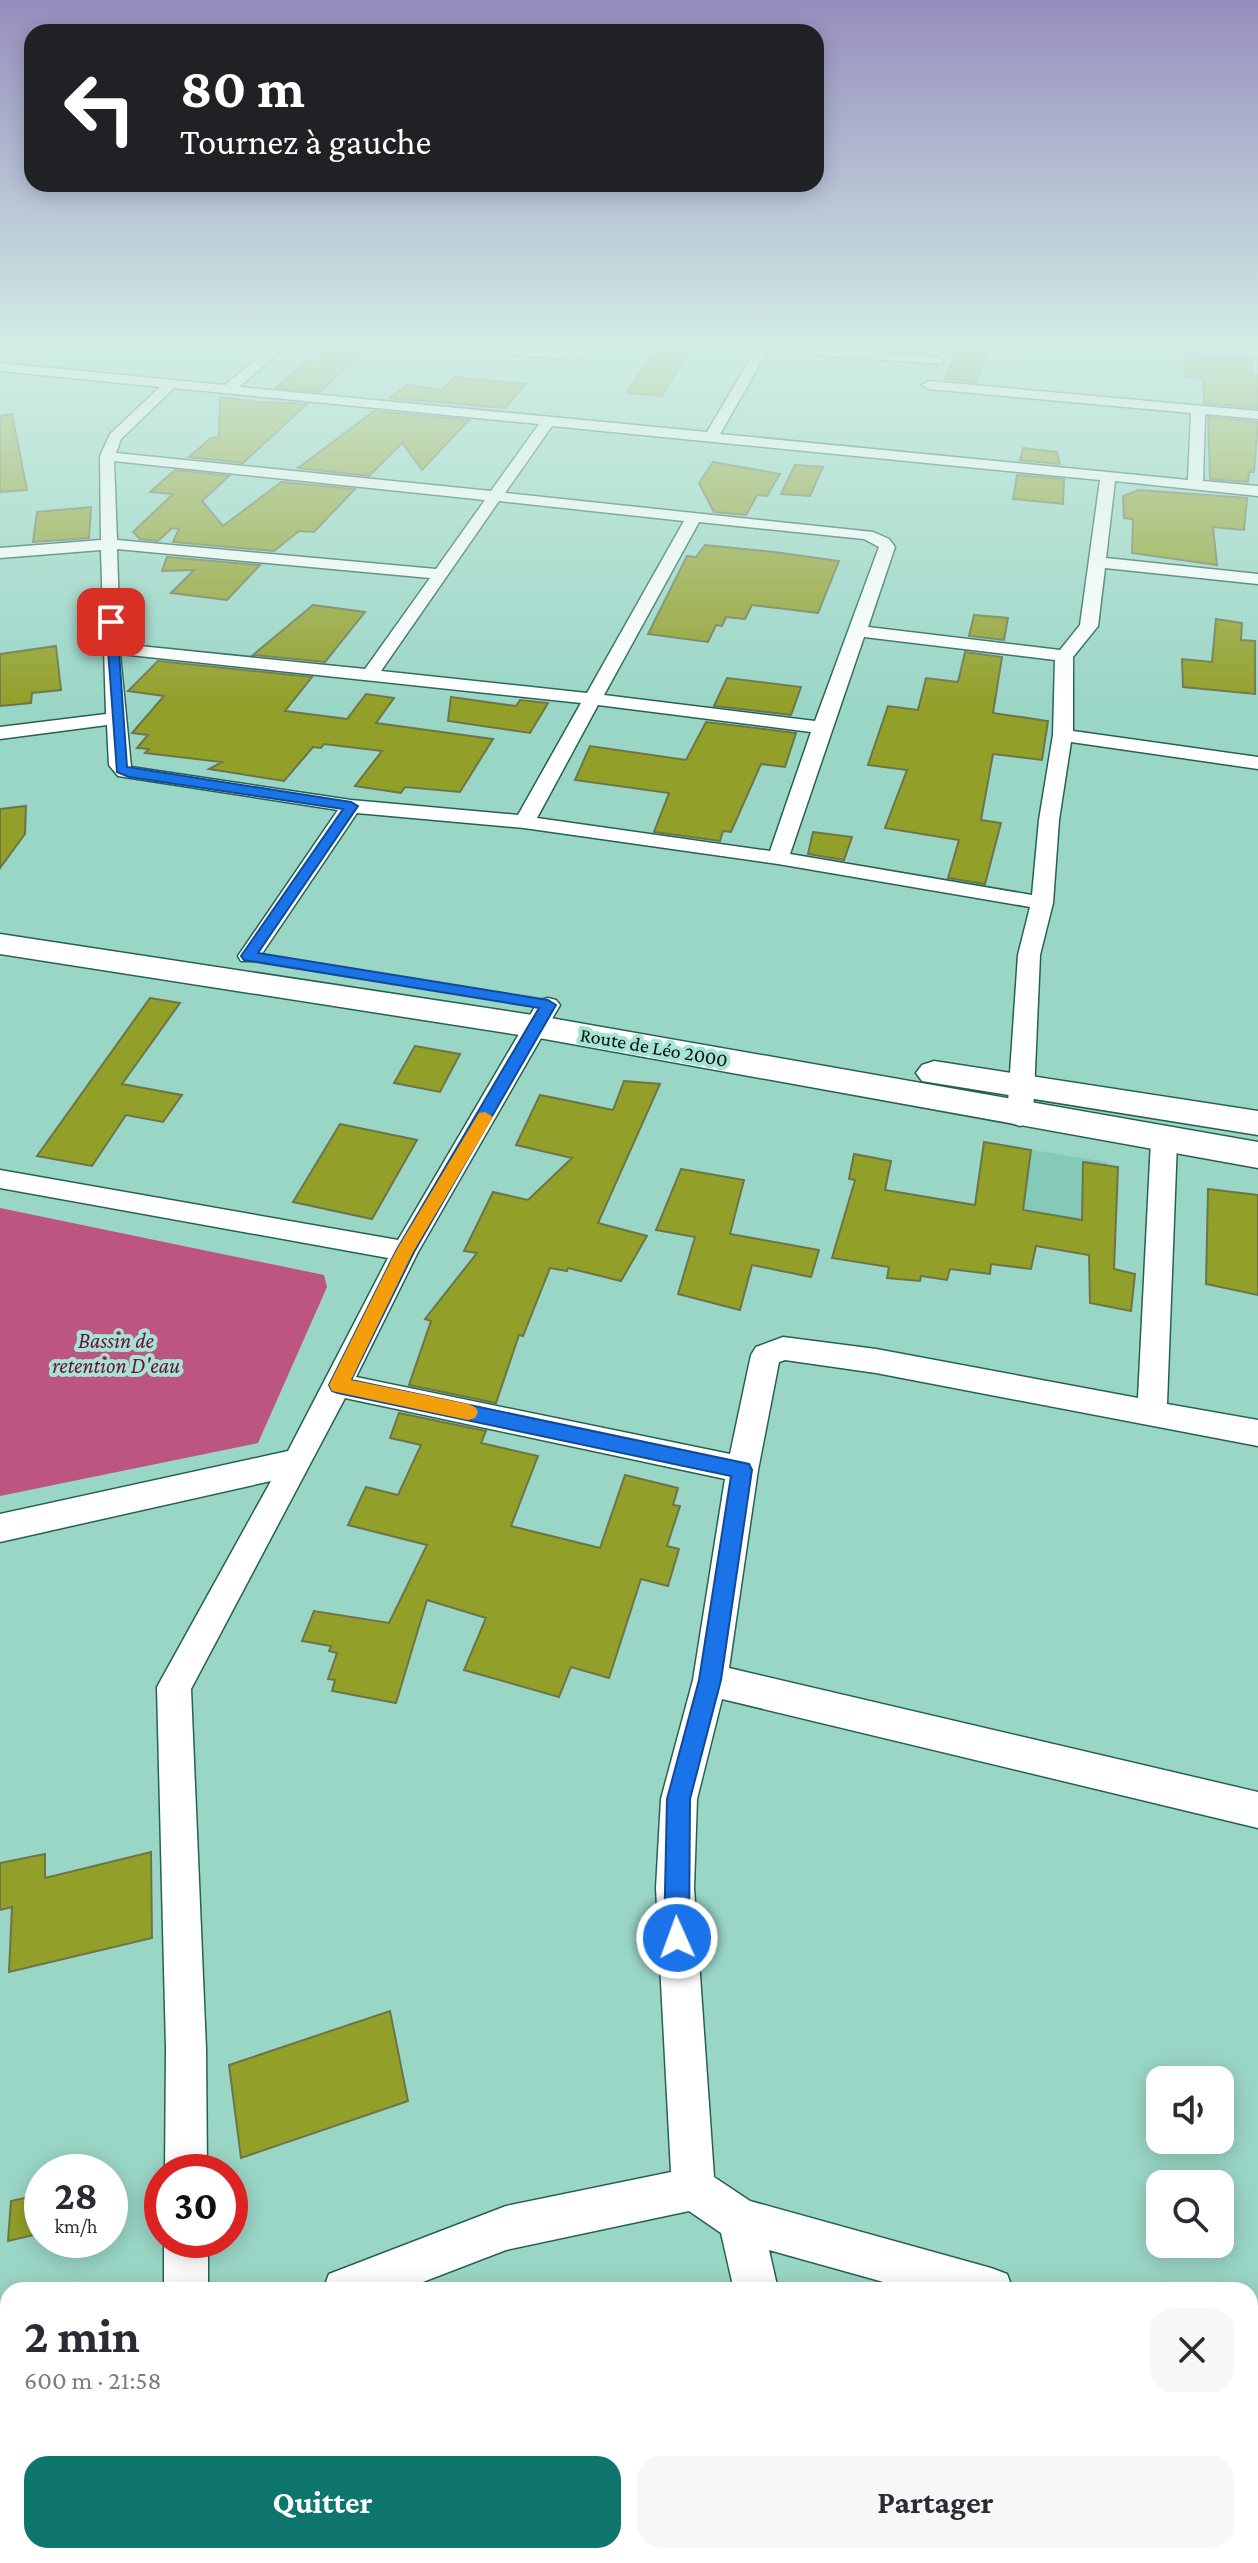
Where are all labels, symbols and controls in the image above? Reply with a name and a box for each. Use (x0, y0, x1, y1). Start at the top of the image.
icon: left (48, 56, 152, 160)
text: 80 m (180, 57, 305, 119)
text: Tournez à gauche (180, 122, 431, 162)
pin (77, 588, 145, 656)
icon: arrive (89, 600, 133, 644)
street label: Route de Léo 2000 (579, 1023, 729, 1071)
water label: Bassin de retention D'eau (52, 1328, 180, 1378)
position arrow (635, 1896, 719, 1980)
map controls (1146, 2066, 1234, 2258)
button: sound (1146, 2066, 1234, 2154)
speed limit sign: 30 (144, 2154, 248, 2258)
button: search (1146, 2170, 1234, 2258)
text: 28 (54, 2173, 98, 2218)
text: km/h (54, 2215, 98, 2237)
button: close (1150, 2308, 1234, 2392)
text: 2 min (24, 2309, 140, 2362)
text: 600 m · 21:58 (24, 2366, 162, 2395)
button: Quitter (24, 2456, 621, 2548)
button: Partager (637, 2456, 1234, 2548)

